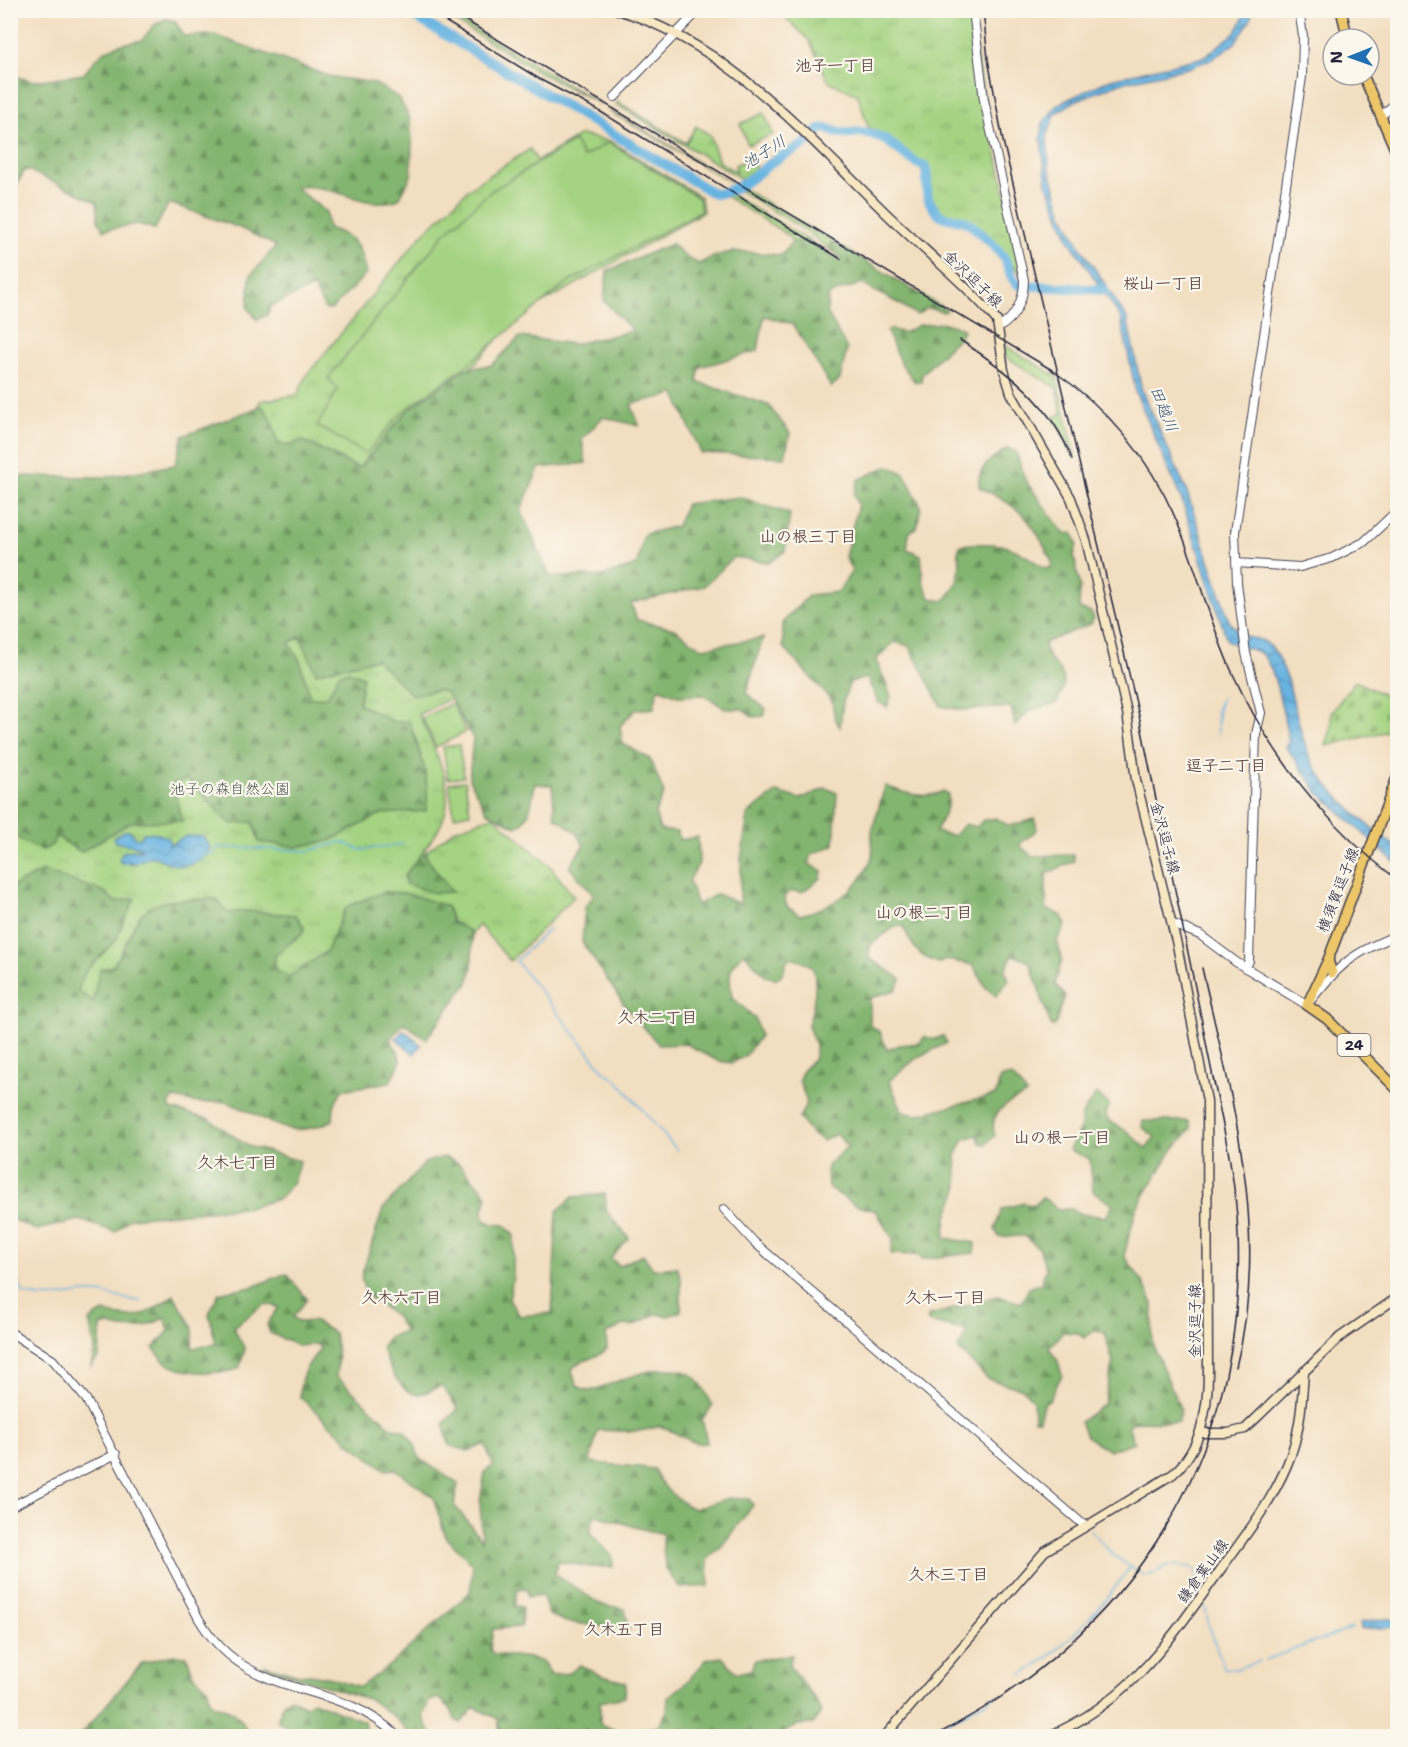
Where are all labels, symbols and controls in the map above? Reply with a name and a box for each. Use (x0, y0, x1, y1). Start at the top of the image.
north arrow (1321, 27, 1381, 87)
text: N (1326, 51, 1347, 64)
district label: 池子一丁目 (795, 55, 875, 76)
water label: 池子川 (738, 130, 790, 174)
street label: 金沢逗子線 (939, 246, 1007, 312)
district label: 桜山一丁目 (1123, 273, 1203, 294)
water label: 田越川 (1145, 383, 1183, 435)
district label: 山の根三丁目 (760, 526, 856, 547)
district label: 逗子二丁目 (1186, 755, 1266, 776)
park label: 池子の森自然公園 (170, 779, 290, 799)
street label: 金沢逗子線 (1146, 799, 1184, 877)
street label: 横須賀逗子線 (1313, 844, 1363, 936)
district label: 山の根二丁目 (876, 902, 972, 923)
district label: 久木二丁目 (617, 1007, 697, 1028)
road number: 24 (1338, 1034, 1370, 1056)
district label: 山の根一丁目 (1014, 1127, 1110, 1148)
district label: 久木七丁目 (197, 1152, 277, 1173)
street label: 金沢逗子線 (1185, 1283, 1205, 1359)
district label: 久木六丁目 (361, 1287, 441, 1308)
district label: 久木一丁目 (905, 1287, 985, 1308)
street label: 鎌倉葉山線 (1173, 1535, 1233, 1607)
district label: 久木三丁目 (908, 1564, 988, 1585)
district label: 久木五丁目 (584, 1619, 664, 1640)

